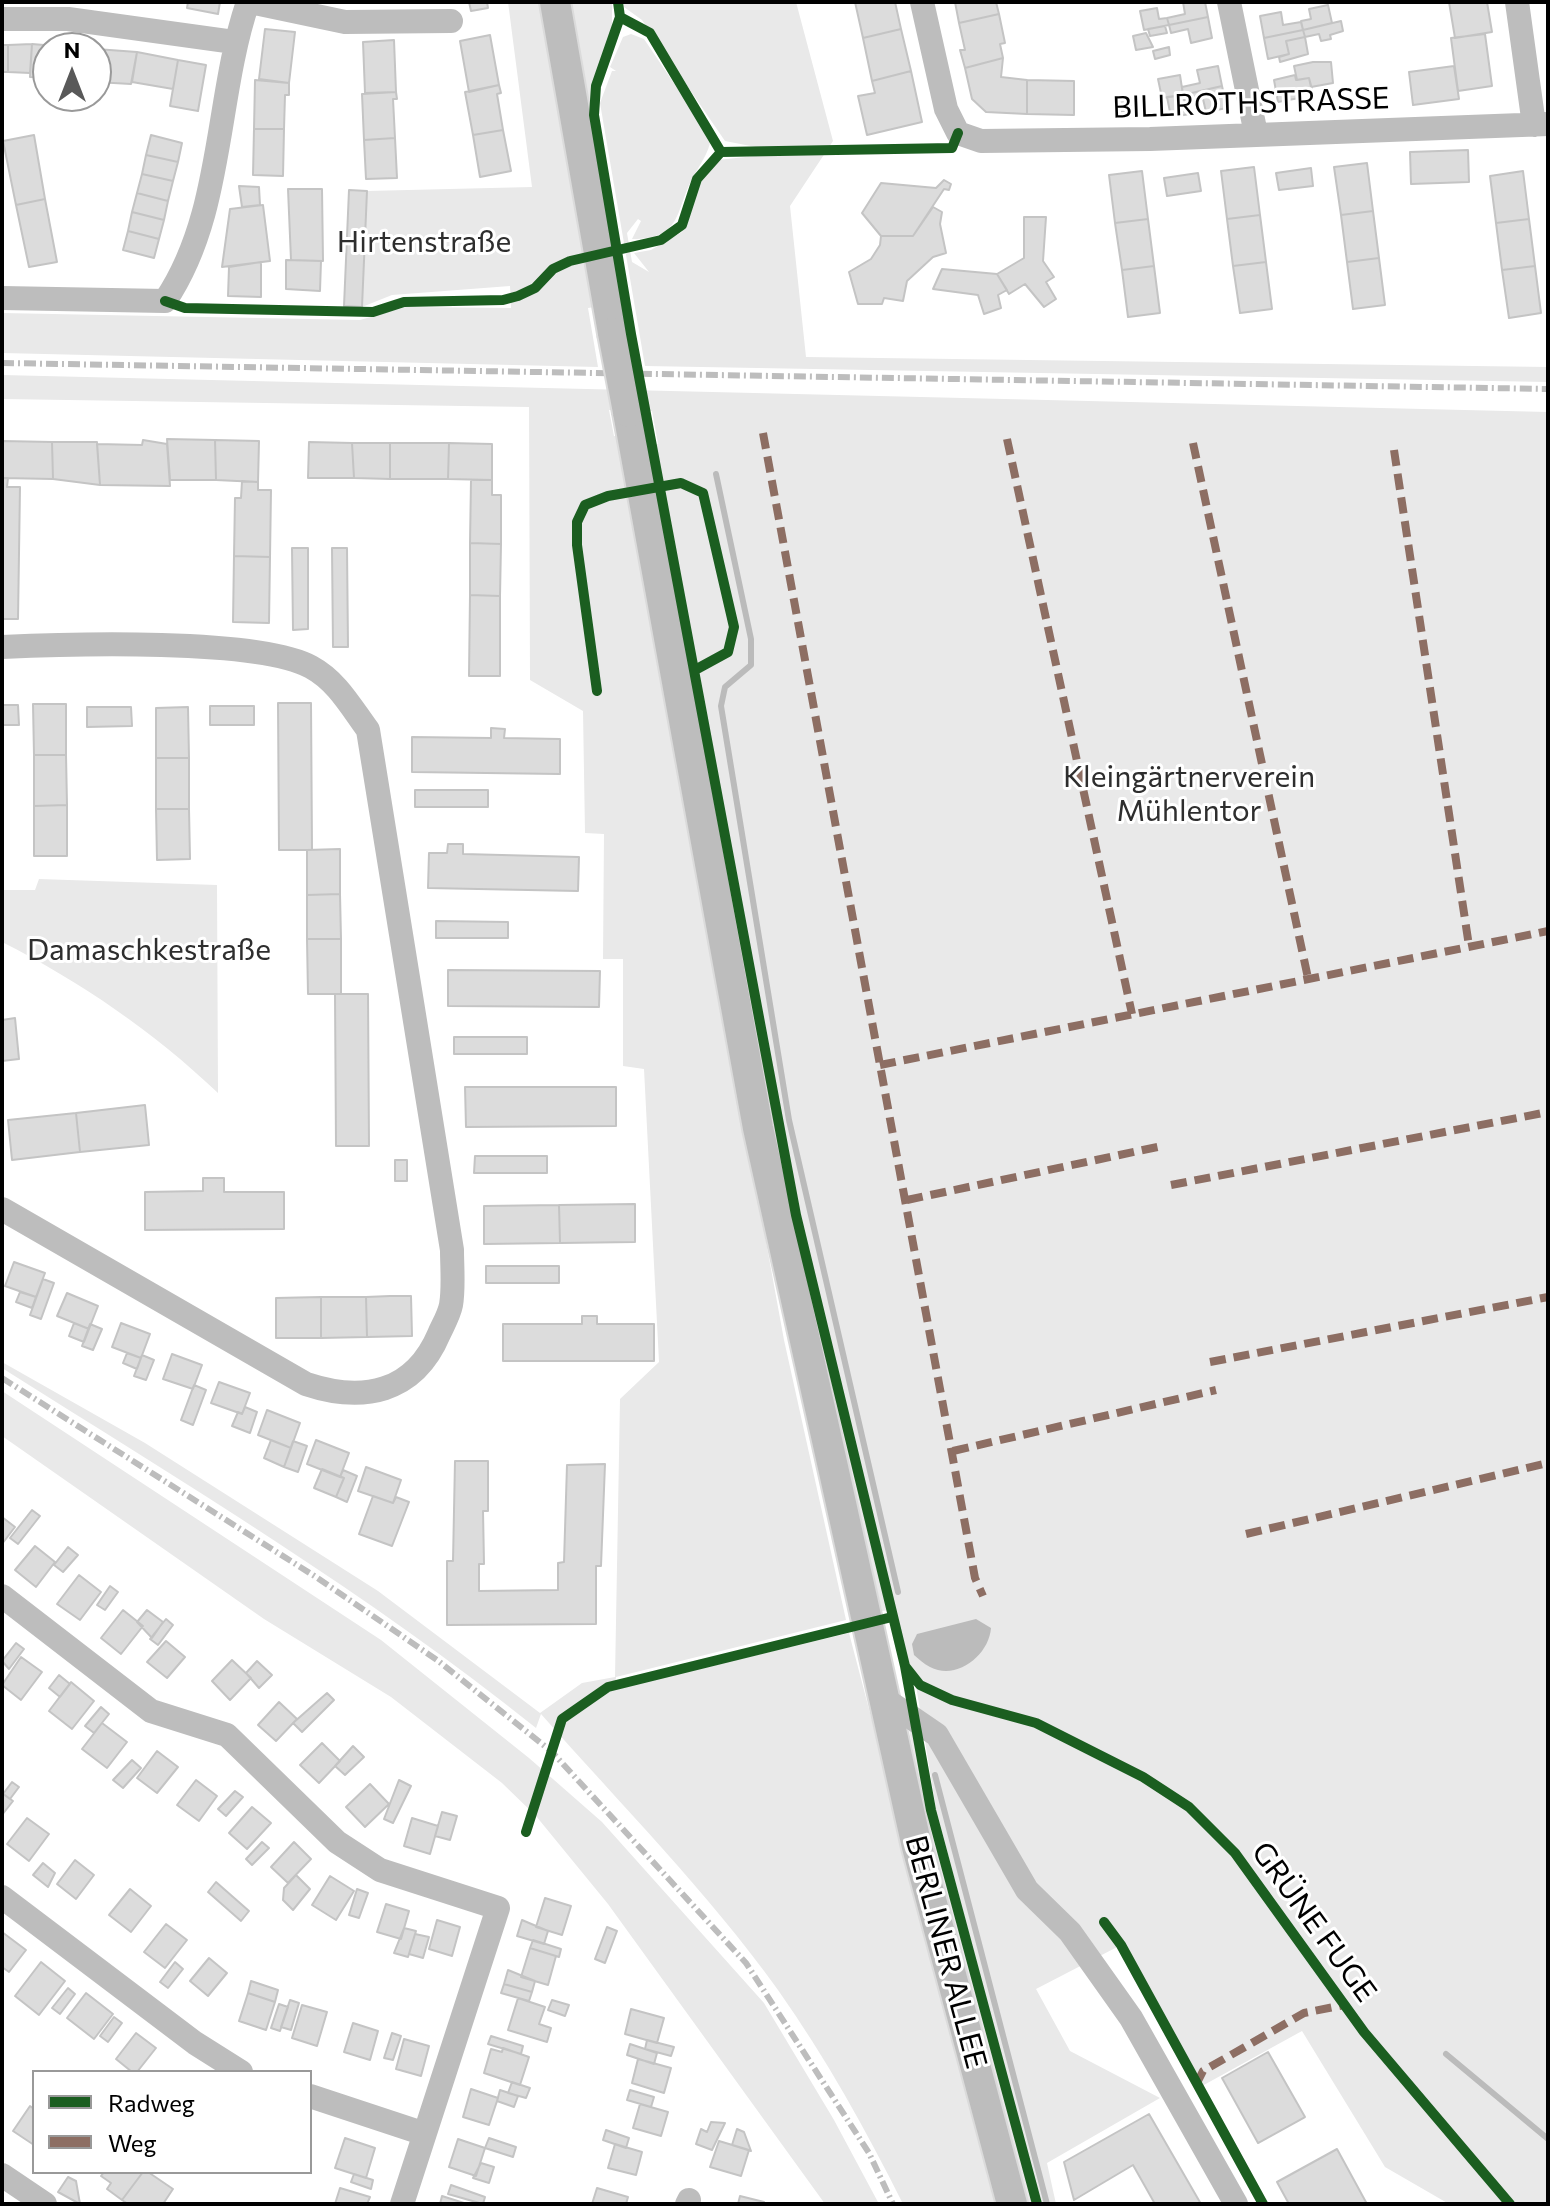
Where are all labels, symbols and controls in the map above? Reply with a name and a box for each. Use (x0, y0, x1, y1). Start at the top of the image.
north arrow (32, 32, 112, 112)
text: N (64, 36, 80, 63)
street label: BILLROTHSTRASSE (1112, 80, 1390, 126)
park label: Hirtenstraße (337, 224, 511, 260)
park label: Kleingärtnerverein Mühlentor (1063, 759, 1315, 830)
park label: Damaschkestraße (27, 932, 271, 968)
street label: BERLINER ALLEE (898, 1832, 994, 2072)
street label: GRÜNE FUGE (1244, 1835, 1384, 2009)
legend (32, 2070, 312, 2174)
text: Radweg (108, 2088, 195, 2117)
text: Weg (108, 2128, 156, 2157)

